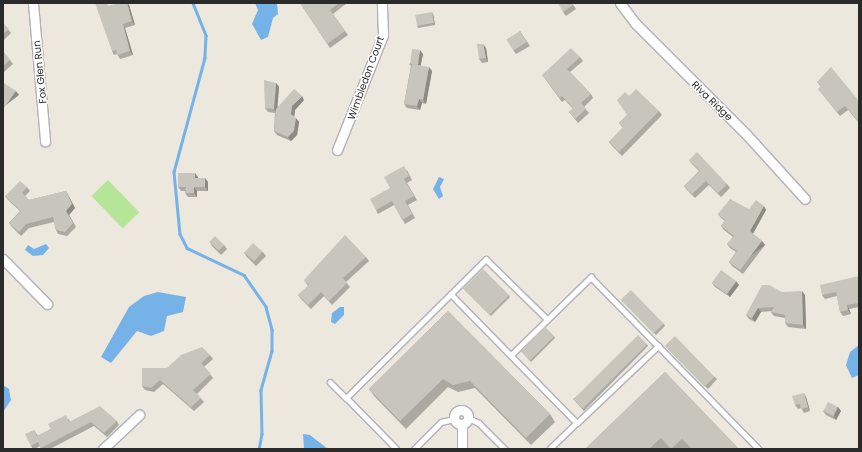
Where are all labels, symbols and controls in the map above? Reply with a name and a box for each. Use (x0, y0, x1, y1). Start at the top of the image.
street label: Wimbledon Court (345, 35, 387, 121)
street label: Fox Glen Run (31, 40, 49, 104)
street label: Riva Ridge (689, 79, 735, 123)

